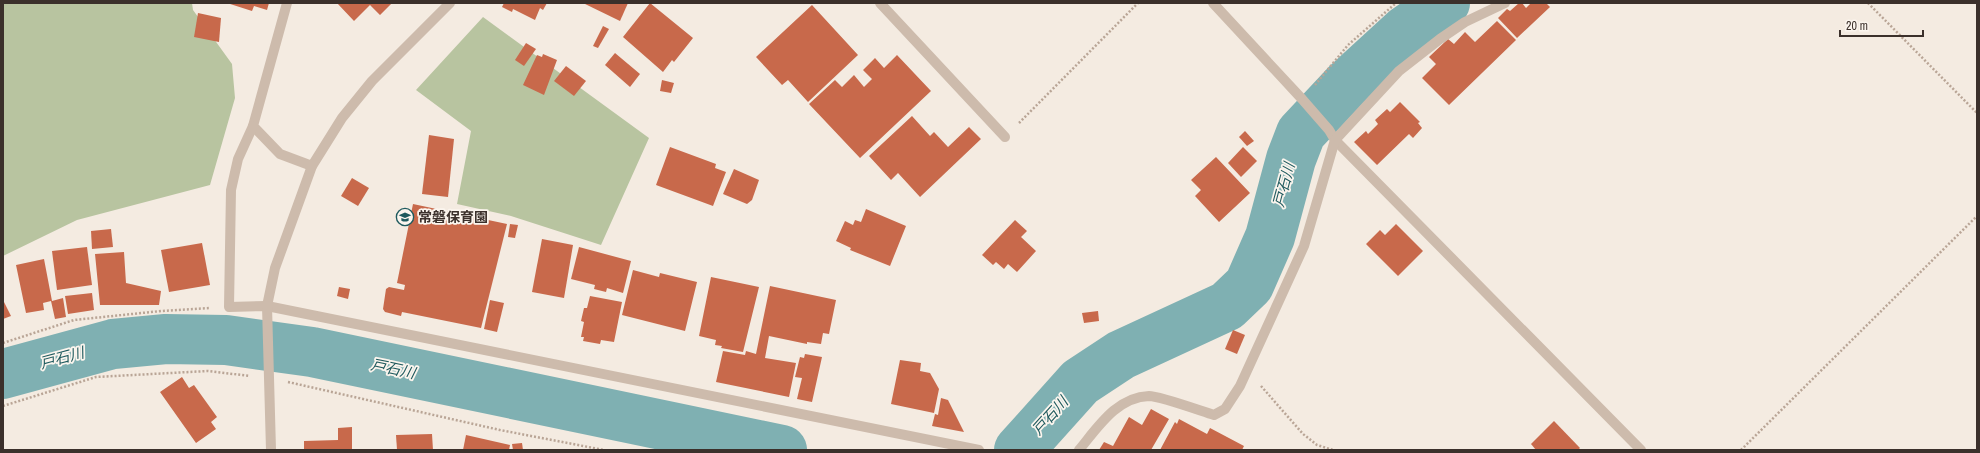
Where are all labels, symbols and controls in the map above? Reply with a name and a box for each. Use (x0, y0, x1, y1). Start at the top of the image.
scale bar (1840, 12, 1923, 38)
text: 20 m (1846, 18, 1868, 34)
water label: 戸石川 (1268, 158, 1300, 209)
school or university icon: 常磐保育園 (395, 207, 415, 227)
place label: 常磐保育園 (418, 208, 488, 226)
water label: 戸石川 (37, 341, 88, 373)
water label: 戸石川 (369, 354, 419, 384)
water label: 戸石川 (1027, 390, 1074, 439)

